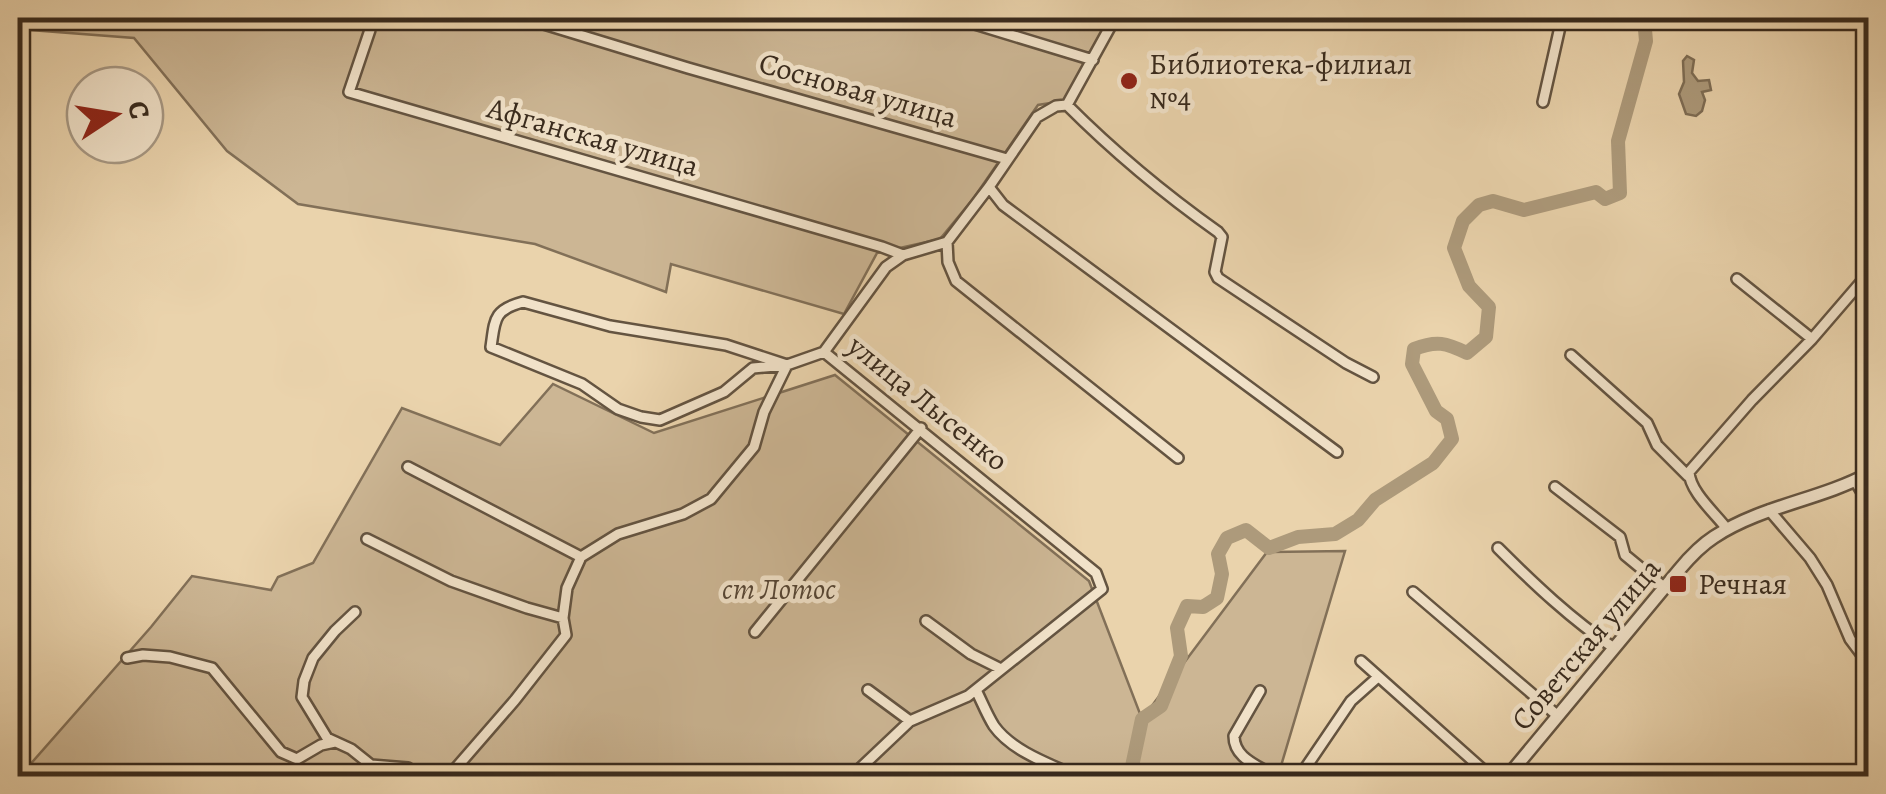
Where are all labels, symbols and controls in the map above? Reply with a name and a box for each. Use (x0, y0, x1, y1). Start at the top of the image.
street label: Сосновая улица (754, 43, 962, 137)
place label: Библиотека-филиал №4 (1149, 44, 1412, 118)
north arrow (65, 65, 165, 165)
marker: Библиотека-филиал №4 (1118, 70, 1140, 92)
street label: Афганская улица (482, 87, 703, 186)
text: С (118, 98, 159, 122)
street label: улица Лысенко (839, 325, 1017, 480)
street label: Советская улица (1502, 549, 1670, 739)
place label: Речная (1698, 564, 1787, 604)
park label: ст Лотос (722, 569, 836, 609)
marker: Речная (1667, 573, 1689, 595)

